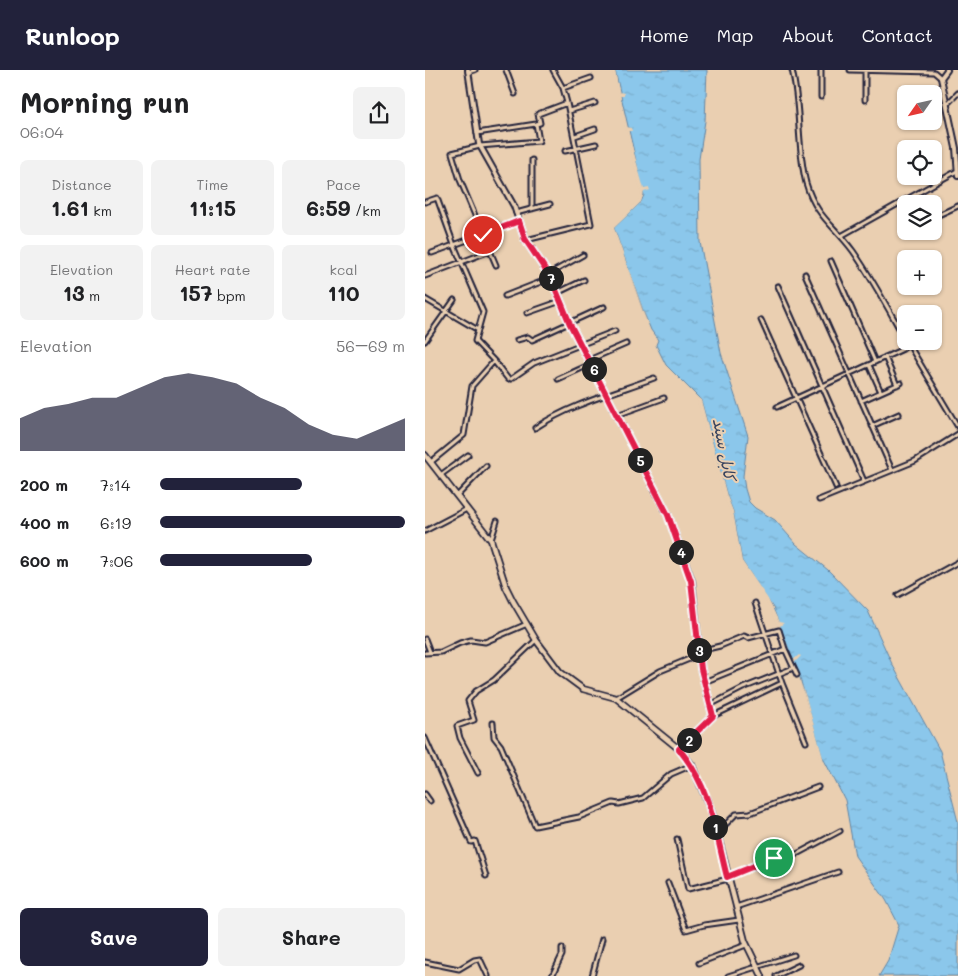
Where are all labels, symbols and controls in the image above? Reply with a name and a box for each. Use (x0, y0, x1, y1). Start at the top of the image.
text: Runloop (25, 20, 120, 51)
text: Home (640, 23, 689, 47)
text: Map (717, 23, 753, 47)
text: About (781, 23, 834, 47)
text: Contact (862, 23, 933, 47)
text: Morning run (20, 84, 189, 120)
north arrow (897, 85, 943, 130)
map controls (897, 85, 942, 350)
button: share (353, 87, 405, 139)
text: 06:04 (20, 121, 64, 142)
button: locate (897, 140, 942, 185)
text: Distance (51, 175, 112, 194)
text: Time (197, 175, 228, 194)
text: Pace (326, 175, 361, 194)
text: 1.61 (51, 194, 89, 221)
text: 11:15 (189, 194, 236, 221)
text: 6:59 (306, 194, 350, 221)
button: layers (897, 195, 942, 240)
text: km (89, 201, 112, 220)
text: /km (350, 201, 381, 220)
pin (462, 214, 504, 256)
icon: check (469, 221, 497, 249)
button: + (897, 250, 942, 295)
text: Elevation (50, 260, 113, 279)
text: Heart rate (175, 260, 250, 279)
text: kcal (330, 260, 357, 279)
pin: 7 (539, 266, 563, 290)
text: 7 (548, 269, 555, 288)
text: 13 (63, 279, 85, 306)
text: 157 (179, 279, 213, 306)
text: 110 (327, 279, 360, 306)
text: m (85, 286, 100, 305)
text: bpm (213, 286, 246, 305)
button: − (897, 305, 942, 350)
text: Elevation (20, 335, 92, 356)
text: 56–69 m (336, 335, 405, 356)
pin: 6 (581, 356, 607, 382)
text: 6 (590, 360, 599, 379)
water label: کابل سيند (708, 416, 742, 485)
pin: 5 (627, 448, 653, 472)
text: 5 (636, 451, 645, 470)
text: 200 m (20, 474, 68, 495)
text: 7:14 (100, 474, 130, 495)
text: 400 m (20, 512, 69, 533)
text: 6:19 (100, 512, 131, 533)
pin: 4 (669, 540, 693, 564)
text: 4 (677, 543, 686, 562)
text: 600 m (20, 550, 69, 571)
text: 7:06 (100, 550, 133, 571)
pin: 3 (687, 638, 711, 662)
text: 3 (695, 641, 704, 660)
pin: 2 (677, 728, 701, 752)
text: 2 (686, 731, 693, 750)
pin: 1 (703, 814, 727, 840)
text: 1 (712, 818, 719, 837)
pin (753, 837, 795, 879)
icon: arrive (760, 844, 788, 872)
button: Save (20, 908, 208, 966)
button: Share (218, 908, 405, 966)

